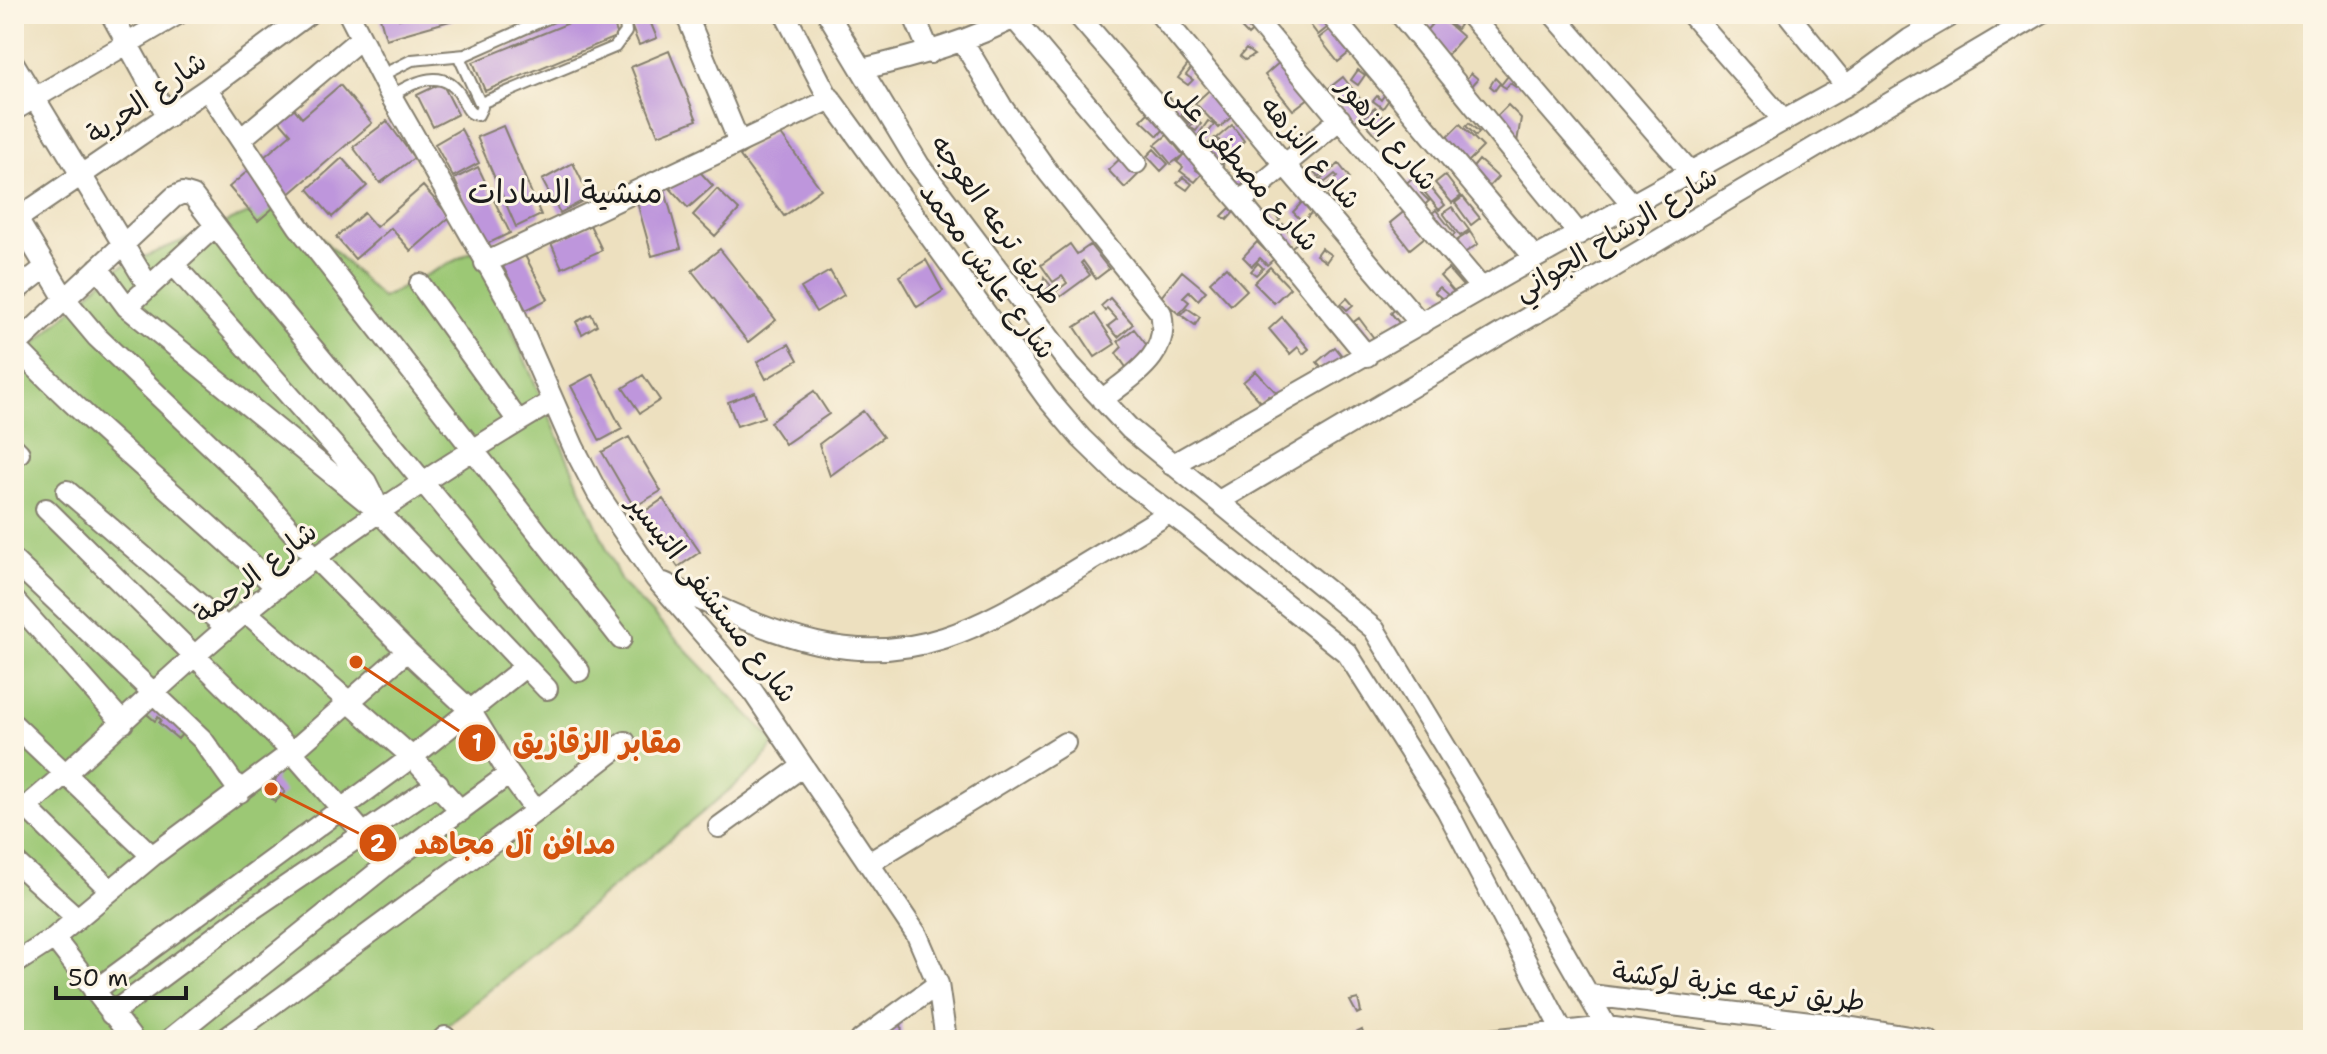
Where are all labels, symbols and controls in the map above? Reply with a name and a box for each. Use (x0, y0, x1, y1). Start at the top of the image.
street label: شارع الحرية (78, 42, 214, 153)
street label: شارع الزهور (1327, 67, 1447, 199)
street label: شارع مصطفى على (1159, 73, 1329, 260)
street label: شارع النزهه (1251, 87, 1370, 218)
street label: طريق ترعه العوجه (922, 127, 1072, 313)
street label: شارع الرشاح الجواني (1506, 157, 1727, 314)
district label: منشية السادات (467, 170, 663, 213)
street label: شارع عايش محمد (910, 174, 1065, 367)
street label: شارع مستشفى التيسير (617, 484, 807, 711)
street label: شارع الرحمة (186, 512, 325, 633)
callout: مقابر الزقازيق (457, 716, 698, 770)
text: مقابر الزقازيق (512, 722, 682, 763)
text: 1 (472, 727, 482, 759)
callout: مدافن آل مجاهد (358, 816, 631, 870)
text: مدافن آل مجاهد (414, 823, 616, 864)
text: 2 (370, 828, 387, 860)
scale bar (56, 950, 186, 1000)
street label: طريق ترعه عزبة لوكشة (1611, 952, 1867, 1020)
text: 50 m (68, 962, 128, 994)

